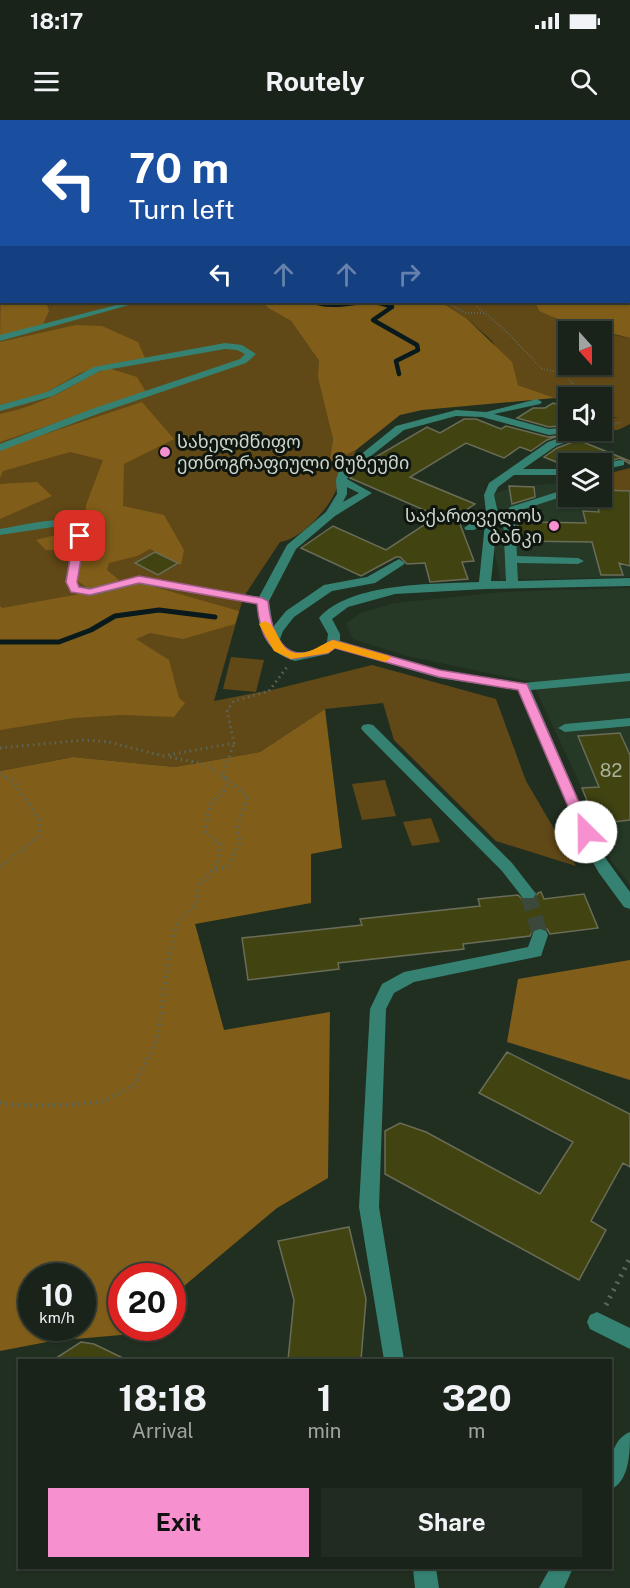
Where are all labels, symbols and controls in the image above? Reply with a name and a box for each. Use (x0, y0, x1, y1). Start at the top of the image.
text: 18:17 (30, 8, 83, 34)
icon: menu (30, 65, 63, 98)
text: Routely (265, 65, 365, 97)
icon: search (567, 65, 600, 98)
text: 70 m (129, 143, 229, 192)
icon: left (30, 144, 108, 222)
text: Turn left (129, 193, 235, 225)
icon: left (204, 258, 237, 291)
icon: ahead (267, 258, 300, 291)
icon: ahead (330, 258, 363, 291)
icon: right (393, 258, 426, 291)
north arrow (558, 321, 612, 375)
map controls (558, 321, 612, 507)
button: sound (558, 387, 612, 441)
place label: სახელმწიფო ეთნოგრაფიული მუზეუმი (177, 431, 409, 474)
marker: სახელმწიფო ეთნოგრაფიული მუზეუმი (158, 445, 172, 459)
button: layers (558, 453, 612, 507)
place label: საქართველოს ბანკი (405, 505, 542, 548)
pin (54, 510, 105, 561)
icon: arrive (63, 519, 96, 552)
marker: საქართველოს ბანკი (547, 519, 561, 533)
house number: 82 (600, 760, 622, 781)
position arrow (554, 800, 618, 864)
speed limit sign: 20 (108, 1263, 186, 1341)
text: 10 (41, 1277, 73, 1313)
text: km/h (39, 1309, 75, 1326)
text: 18:18 (118, 1377, 207, 1419)
text: 1 (317, 1377, 332, 1419)
text: 320 (442, 1377, 512, 1419)
text: Arrival (132, 1419, 194, 1443)
text: min (307, 1419, 341, 1443)
text: m (468, 1419, 485, 1443)
button: Exit (48, 1488, 309, 1557)
button: Share (321, 1488, 582, 1557)

